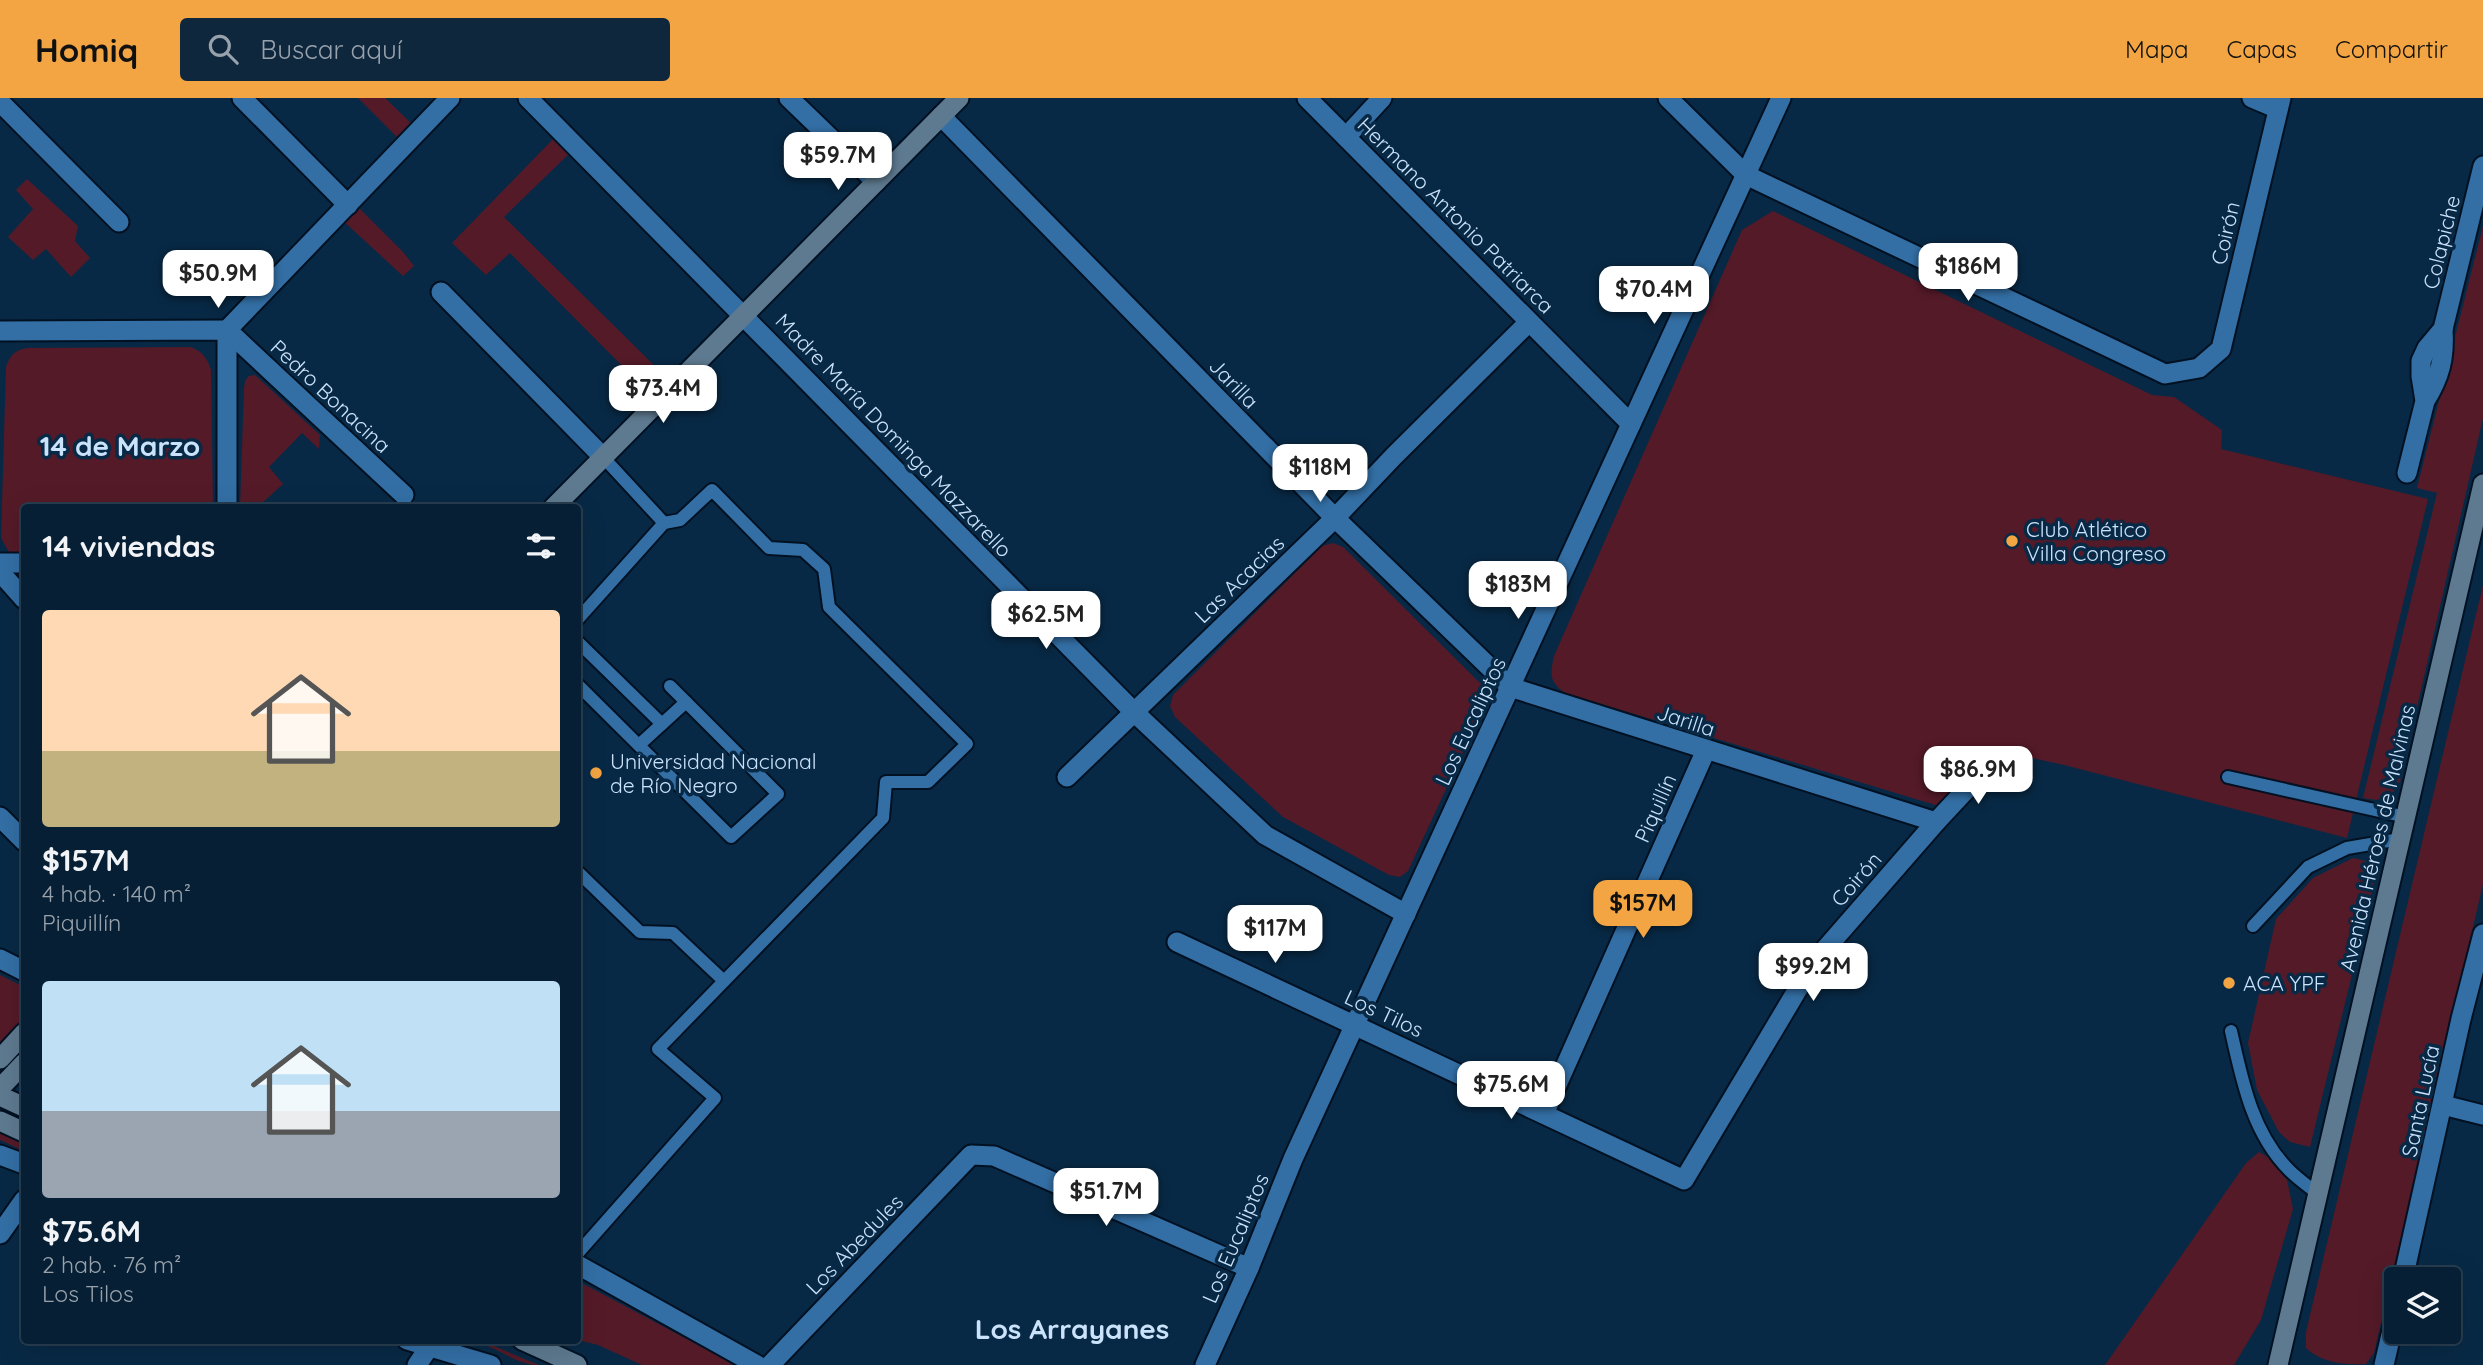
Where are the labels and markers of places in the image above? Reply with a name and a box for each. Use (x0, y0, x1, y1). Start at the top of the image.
pin: $59.7M (781, 132, 895, 192)
pin: $186M (1919, 244, 2017, 303)
pin: $50.9M (161, 250, 275, 310)
pin: $70.4M (1597, 266, 1711, 326)
pin: $73.4M (606, 366, 720, 425)
pin: $118M (1271, 444, 1369, 504)
place label: Club Atlético Villa Congreso (2026, 516, 2166, 566)
marker: Club Atlético Villa Congreso (2004, 533, 2020, 549)
pin: $183M (1469, 561, 1567, 621)
pin: $62.5M (989, 592, 1103, 651)
pin: $86.9M (1921, 746, 2035, 806)
place label: Universidad Nacional de Río Negro (610, 748, 817, 798)
marker: Universidad Nacional de Río Negro (588, 765, 604, 781)
pin: $157M (1594, 880, 1692, 940)
pin: $117M (1226, 906, 1324, 965)
pin: $99.2M (1756, 944, 1870, 1003)
place label: ACA YPF (2243, 970, 2326, 996)
marker: ACA YPF (2221, 975, 2237, 991)
pin: $75.6M (1454, 1062, 1568, 1121)
pin: $51.7M (1049, 1168, 1163, 1228)

